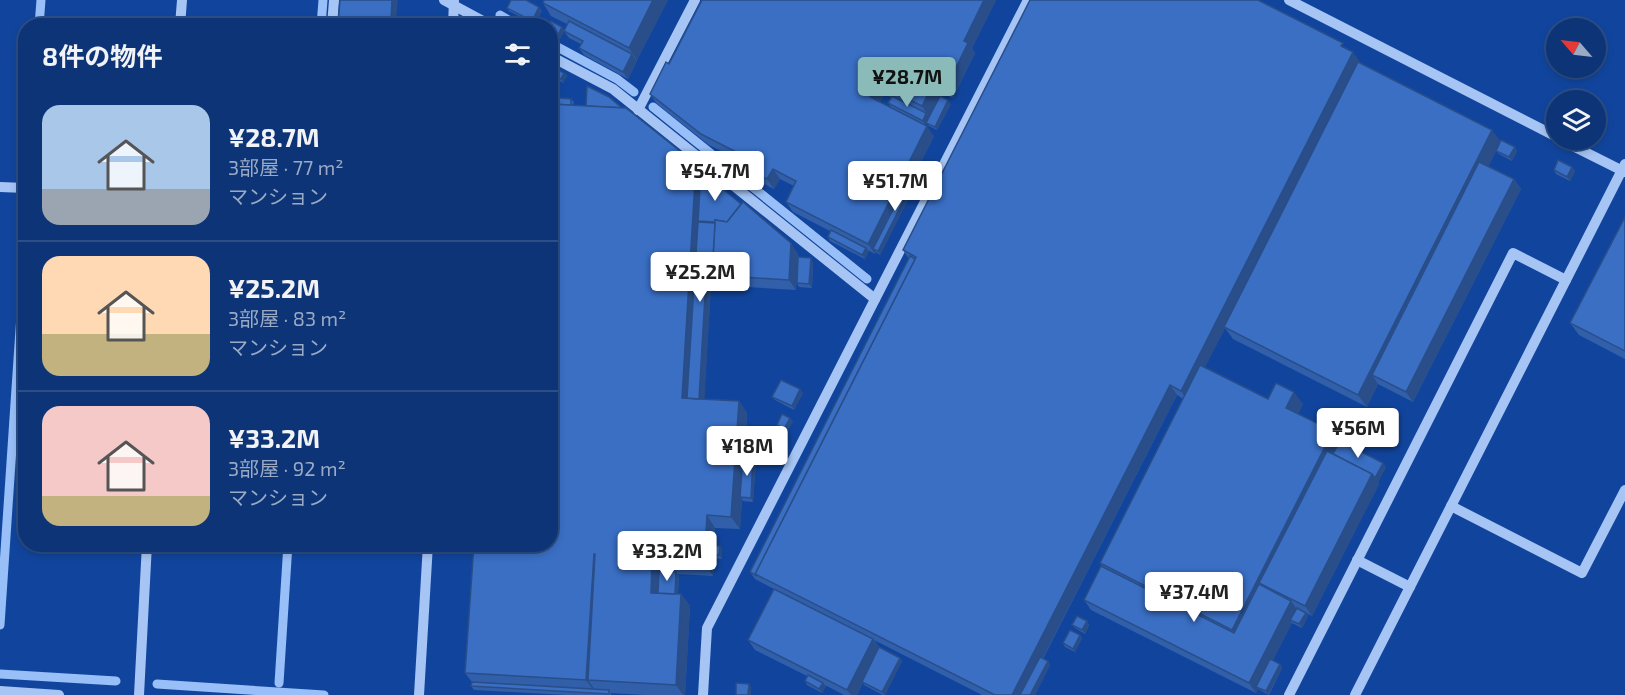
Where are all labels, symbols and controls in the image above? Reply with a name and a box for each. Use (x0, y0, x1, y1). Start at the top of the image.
north arrow (1546, 18, 1606, 78)
map controls (1546, 18, 1606, 150)
icon: filters (501, 38, 534, 71)
text: 8件の物件 (42, 40, 162, 71)
pin: ¥28.7M (858, 57, 956, 108)
text: ¥28.7M (872, 64, 942, 88)
button: layers (1546, 90, 1606, 150)
text: ¥28.7M (228, 121, 320, 152)
icon: home (90, 129, 162, 201)
pin: ¥54.7M (666, 151, 764, 202)
text: 3部屋 · 77 m² (228, 155, 344, 179)
text: ¥54.7M (680, 158, 750, 182)
pin: ¥51.7M (846, 161, 944, 212)
text: ¥51.7M (862, 168, 928, 192)
text: マンション (228, 184, 328, 208)
pin: ¥25.2M (651, 252, 749, 303)
text: ¥25.2M (665, 259, 735, 283)
text: ¥25.2M (228, 272, 320, 303)
icon: home (90, 280, 162, 352)
text: 3部屋 · 83 m² (228, 306, 346, 330)
text: マンション (228, 335, 328, 359)
pin: ¥56M (1322, 408, 1394, 459)
text: ¥56M (1331, 415, 1385, 439)
text: ¥33.2M (228, 422, 320, 453)
pin: ¥18M (711, 426, 783, 477)
icon: home (90, 430, 162, 502)
text: ¥18M (721, 433, 773, 457)
text: 3部屋 · 92 m² (228, 456, 346, 480)
text: マンション (228, 485, 328, 509)
pin: ¥33.2M (618, 531, 716, 582)
text: ¥33.2M (632, 538, 702, 562)
pin: ¥37.4M (1145, 572, 1243, 623)
text: ¥37.4M (1159, 579, 1229, 603)

